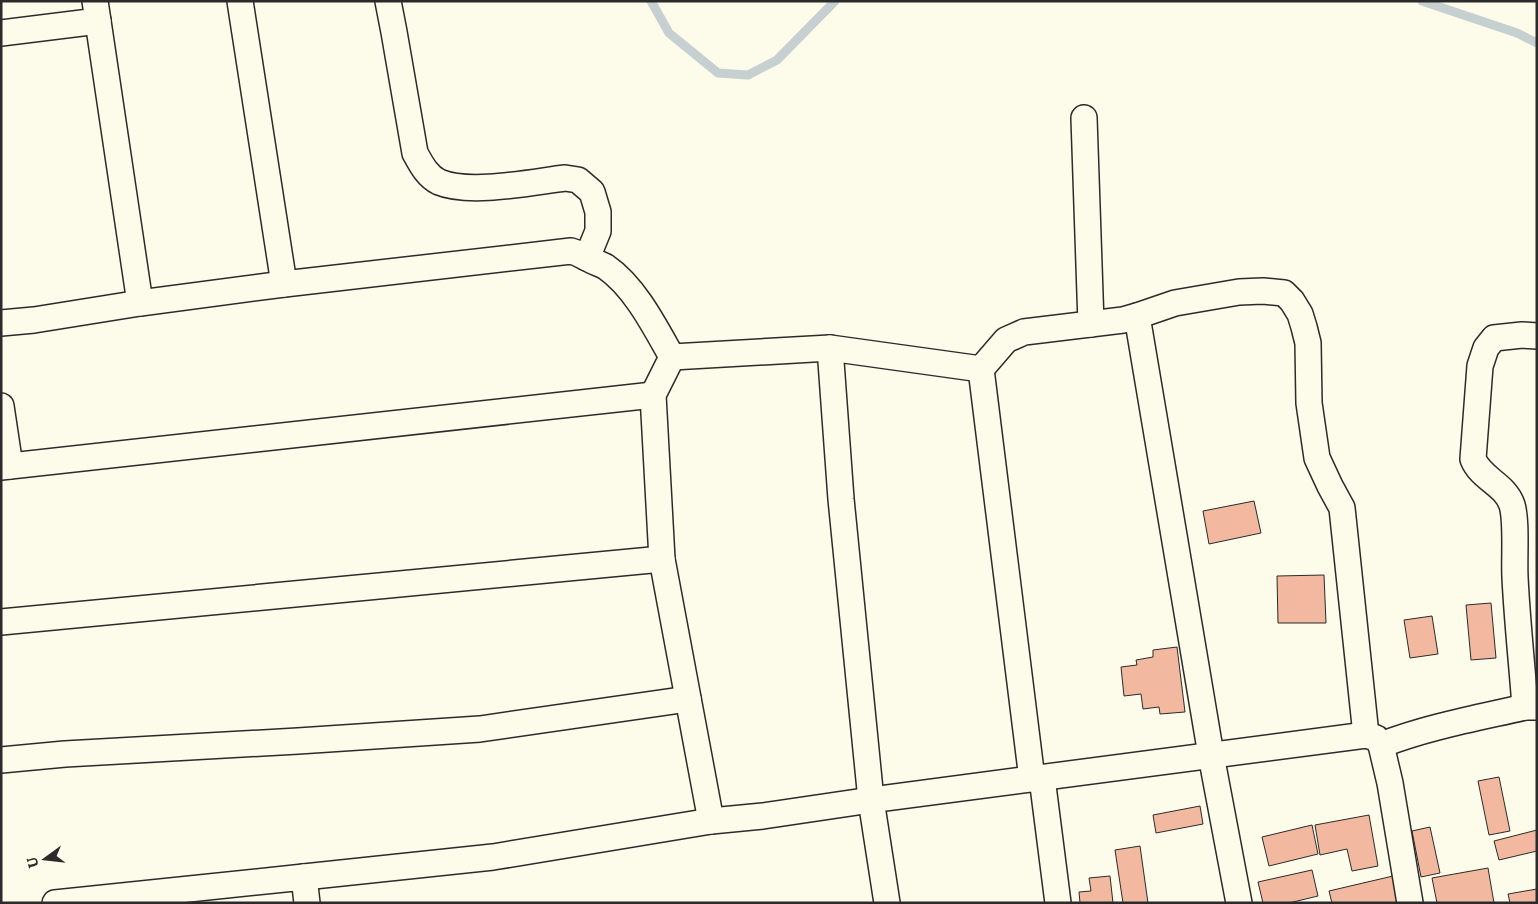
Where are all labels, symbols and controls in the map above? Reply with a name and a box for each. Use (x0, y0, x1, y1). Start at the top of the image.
north arrow (20, 834, 70, 884)
text: U (20, 855, 43, 871)

